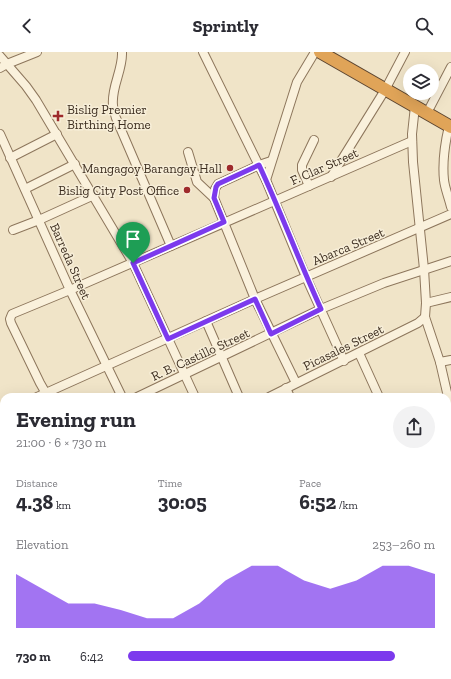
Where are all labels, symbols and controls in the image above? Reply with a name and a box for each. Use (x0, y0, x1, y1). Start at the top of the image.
icon: back (16, 15, 38, 37)
text: Sprintly (193, 15, 258, 37)
icon: search (413, 15, 435, 37)
map controls (403, 64, 439, 100)
button: layers (403, 64, 439, 100)
place label: Bislig Premier Birthing Home (67, 102, 151, 132)
marker: Bislig Premier Birthing Home (52, 110, 64, 122)
street label: F. Clar Street (288, 145, 361, 188)
place label: Mangagoy Barangay Hall (82, 161, 223, 176)
marker: Mangagoy Barangay Hall (225, 163, 235, 173)
place label: Bislig City Post Office (58, 183, 179, 198)
marker: Bislig City Post Office (182, 185, 192, 195)
street label: Barreda Street (47, 221, 94, 302)
pin (116, 222, 150, 263)
street label: Abarca Street (310, 225, 387, 268)
icon: arrive (122, 228, 144, 250)
street label: Picasales Street (300, 321, 386, 373)
street label: R. B. Castillo Street (149, 325, 252, 384)
text: Evening run (16, 406, 136, 433)
button: share (393, 406, 435, 448)
text: 21:00 · 6 × 730 m (16, 435, 106, 450)
text: Distance (16, 477, 58, 490)
text: Time (158, 477, 182, 490)
text: Pace (299, 477, 321, 490)
text: 4.38 (16, 490, 53, 514)
text: 30:05 (158, 490, 207, 514)
text: 6:52 (299, 490, 336, 514)
text: km (53, 499, 71, 512)
text: /km (336, 499, 358, 512)
text: Elevation (16, 537, 68, 552)
text: 253–260 m (372, 537, 435, 552)
text: 730 m (16, 649, 51, 664)
text: 6:42 (80, 649, 104, 664)

